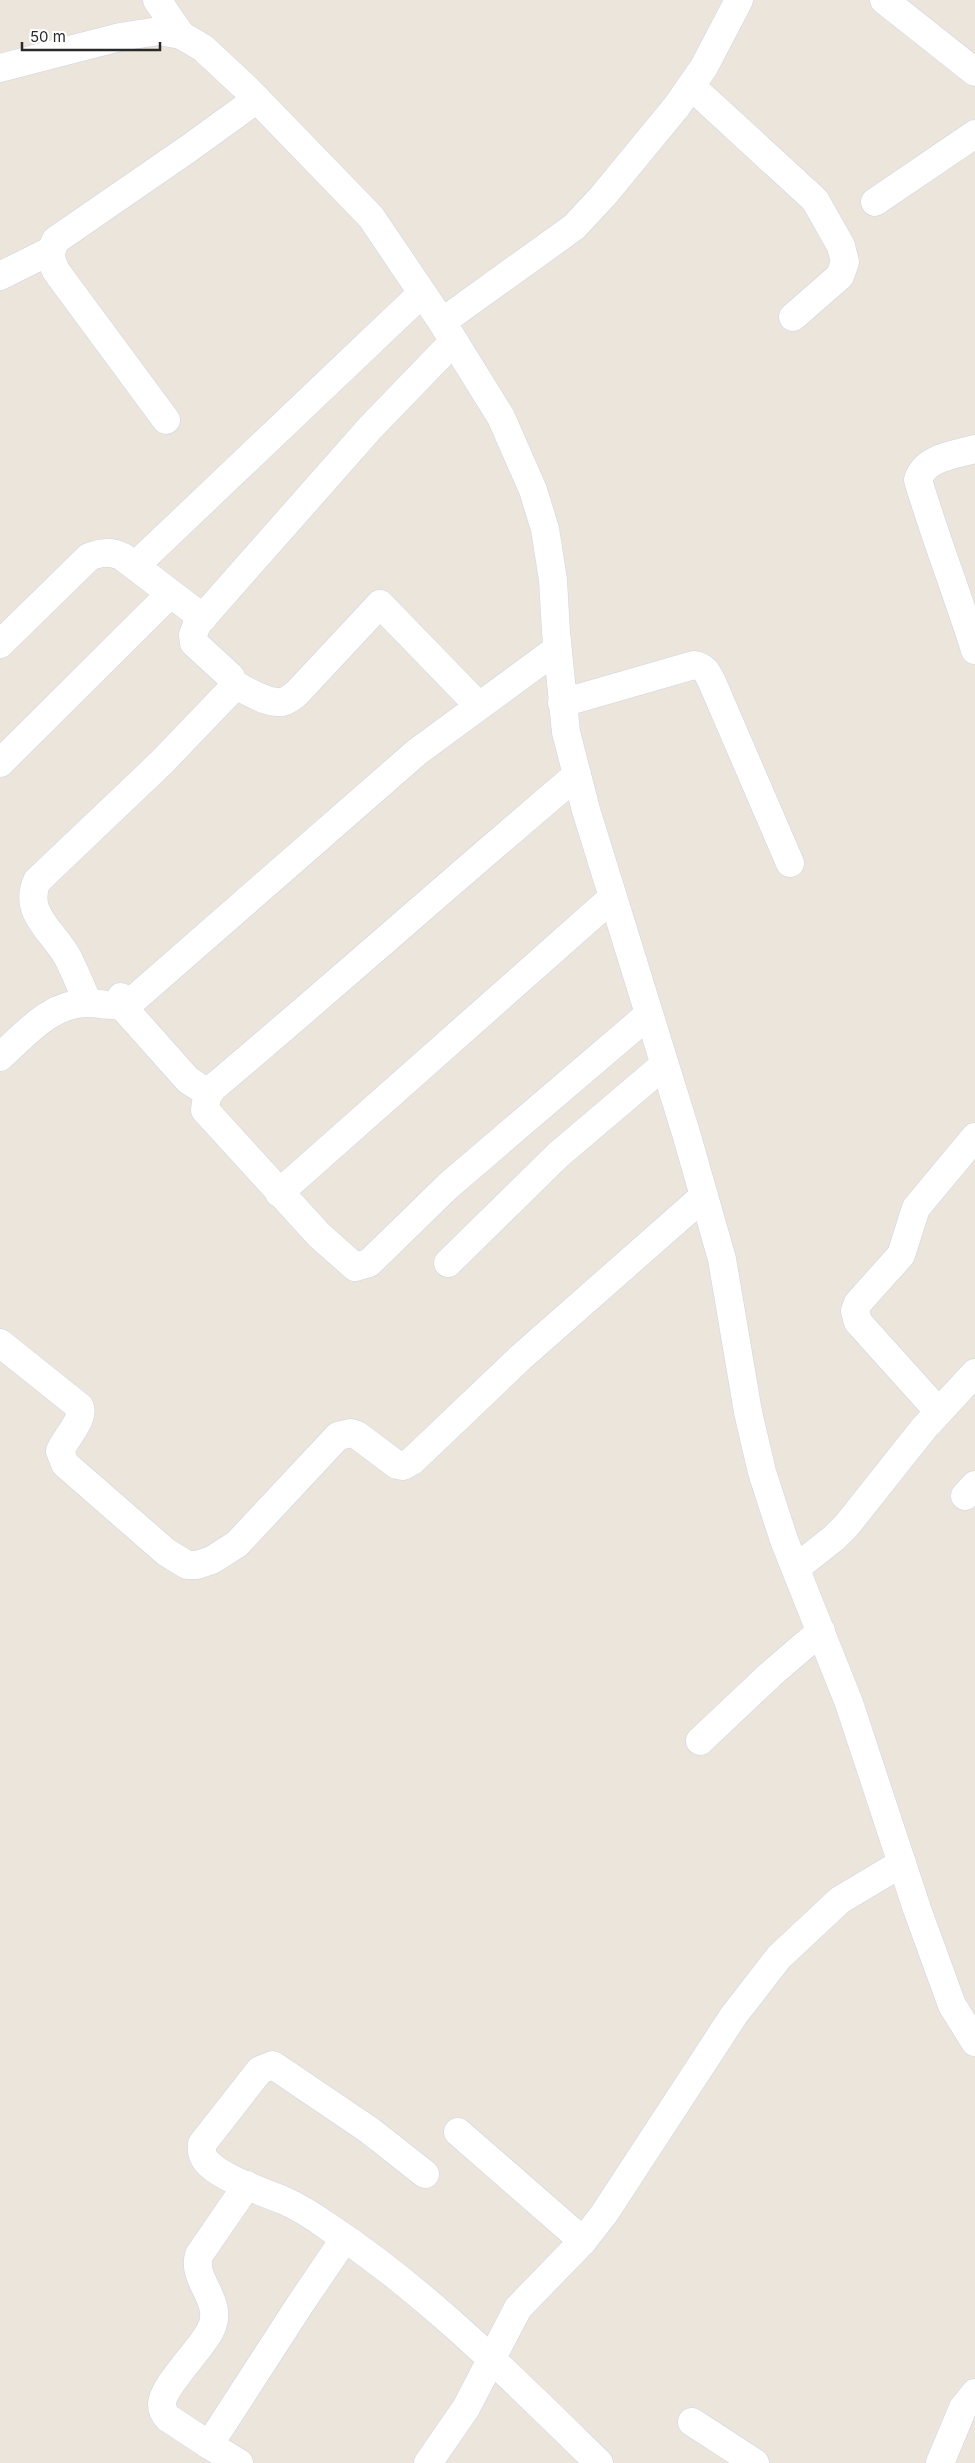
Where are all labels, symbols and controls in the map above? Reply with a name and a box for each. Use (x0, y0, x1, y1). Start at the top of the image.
scale bar (22, 20, 160, 52)
text: 50 m (30, 27, 66, 46)

